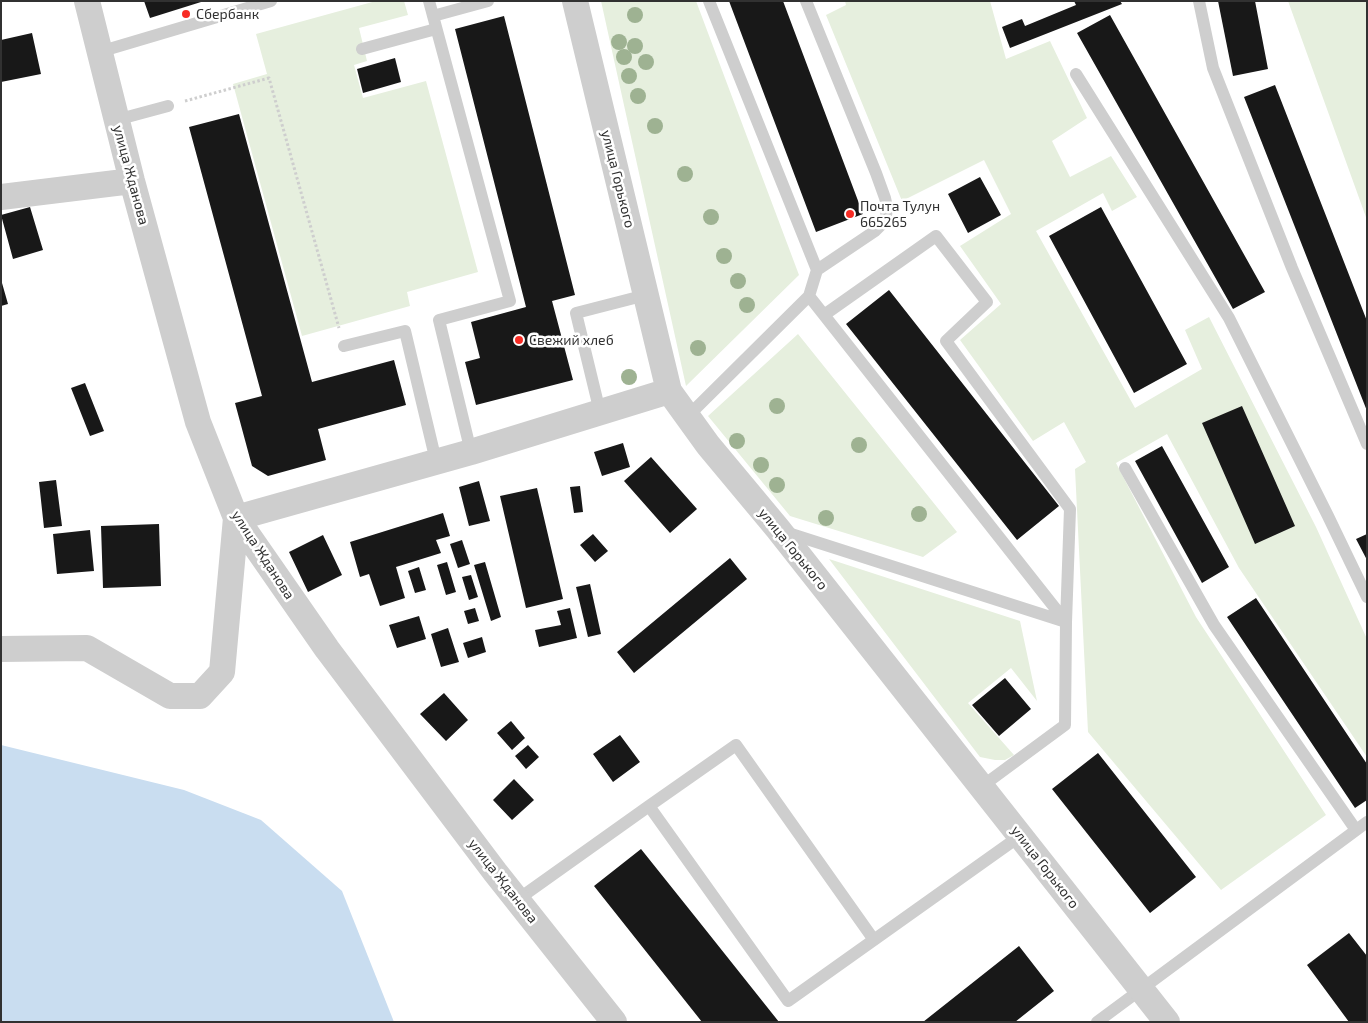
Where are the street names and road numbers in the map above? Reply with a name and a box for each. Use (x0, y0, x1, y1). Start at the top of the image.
street label: улица Жданова (110, 123, 152, 227)
street label: улица Горького (598, 128, 638, 230)
street label: улица Горького (755, 505, 831, 593)
street label: улица Жданова (228, 507, 298, 603)
street label: улица Горького (1007, 822, 1083, 912)
street label: улица Жданова (465, 835, 541, 927)

